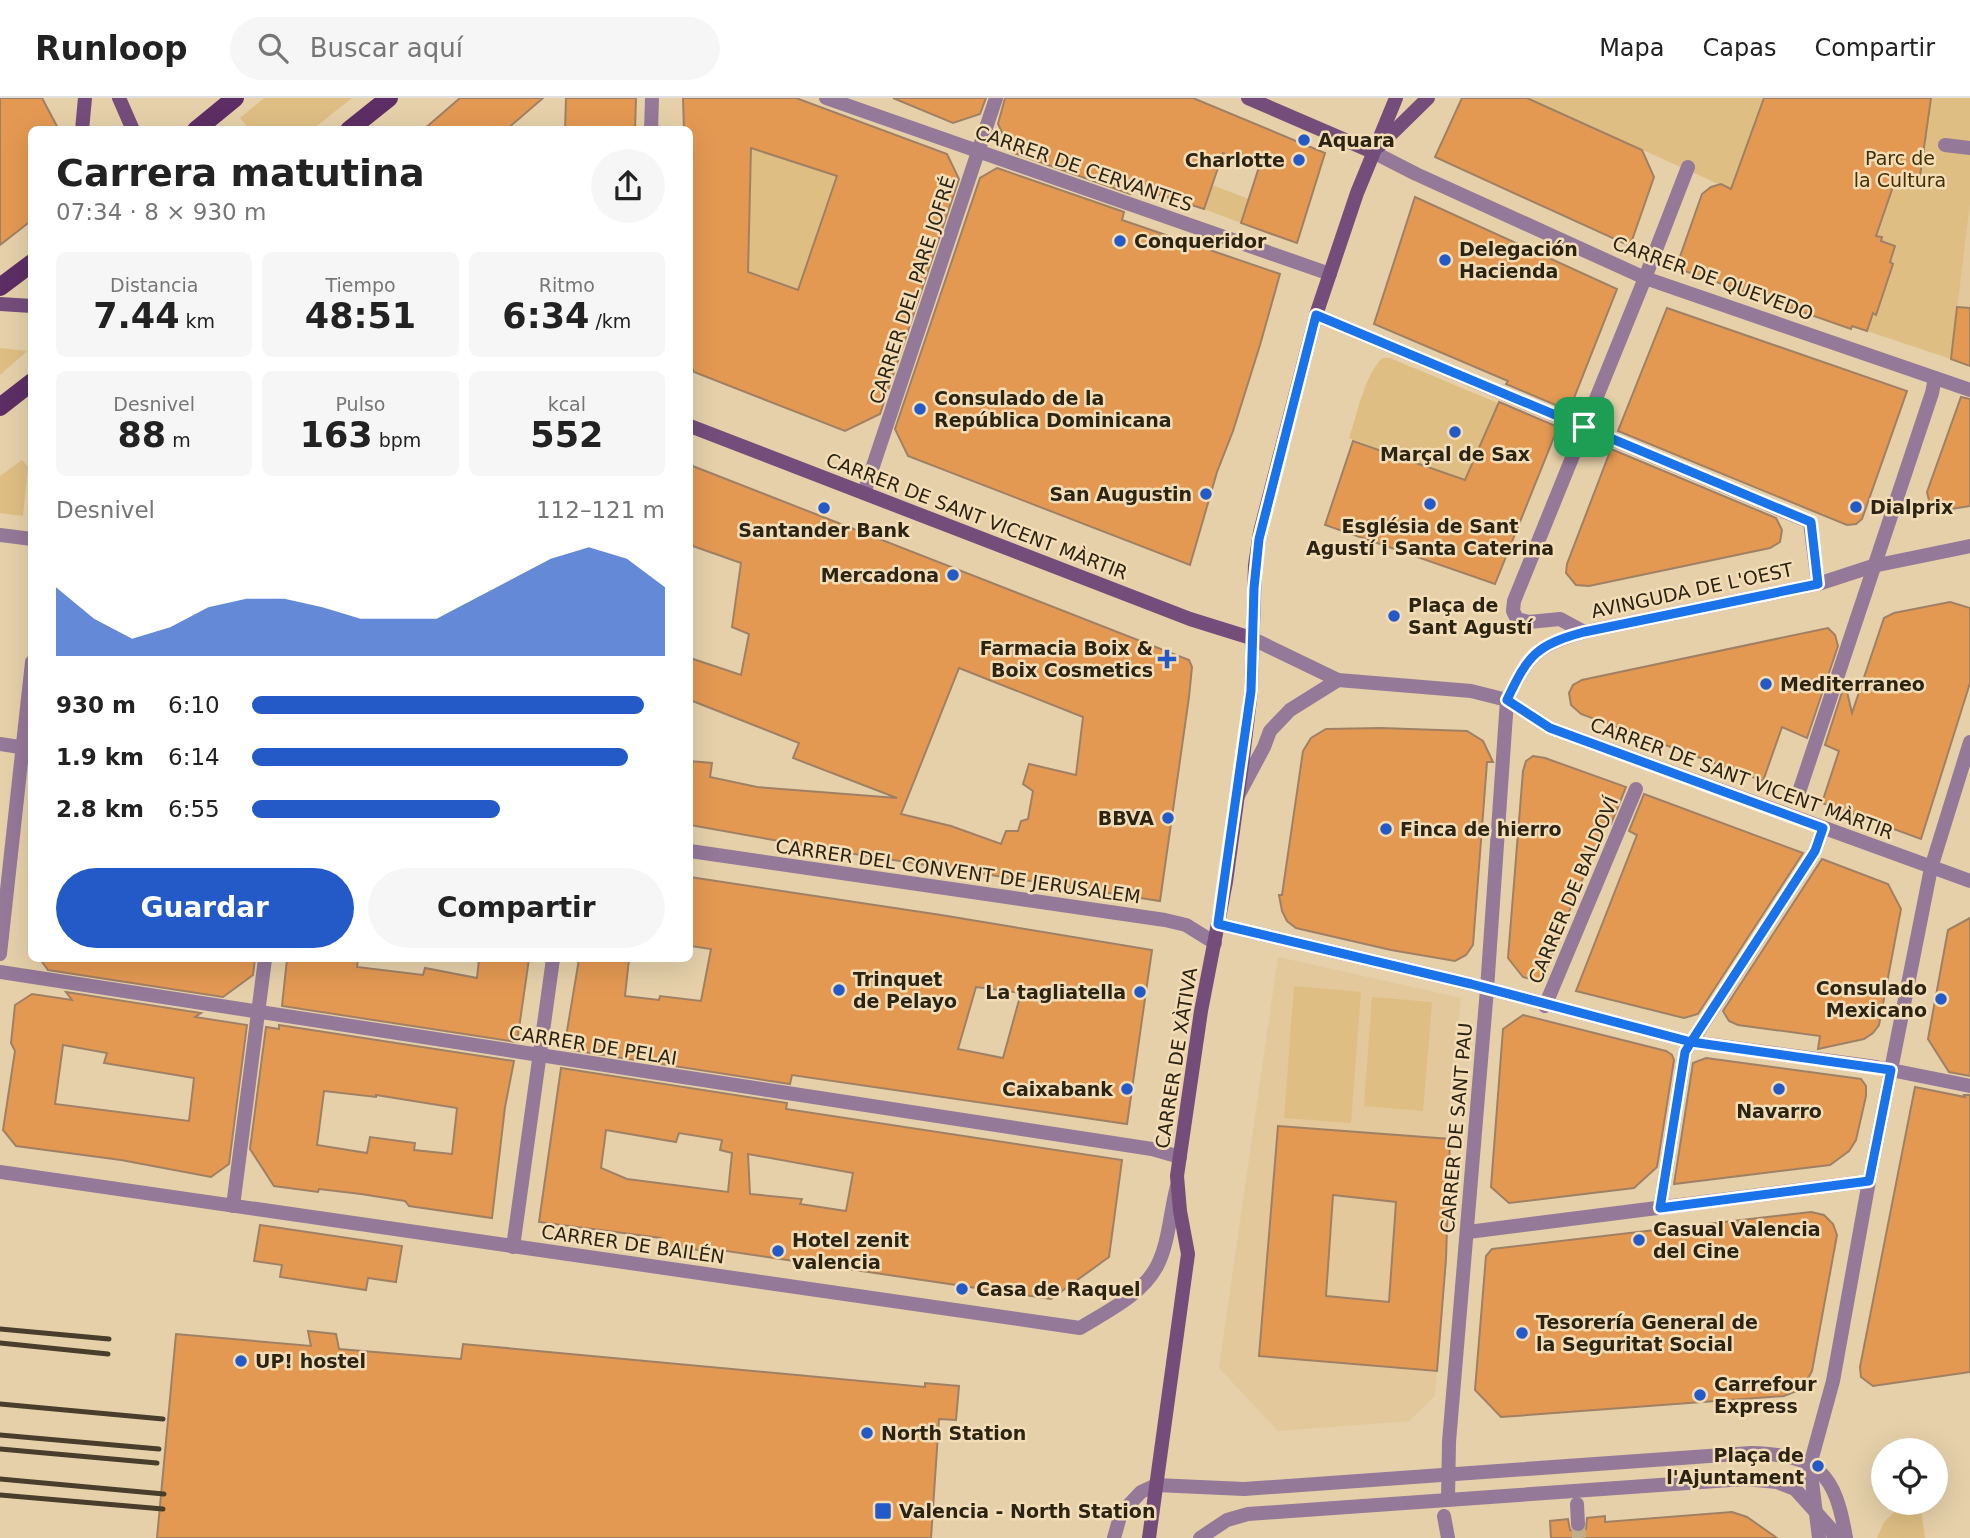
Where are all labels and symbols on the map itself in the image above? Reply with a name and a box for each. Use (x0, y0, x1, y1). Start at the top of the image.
street label: CARRER DE CERVANTES (972, 120, 1196, 216)
place label: Aquara (1318, 129, 1395, 151)
marker: Aquara (1296, 132, 1312, 148)
park label: Parc de la Cultura (1854, 147, 1946, 191)
place label: Charlotte (1185, 149, 1285, 171)
marker: Charlotte (1291, 152, 1307, 168)
street label: CARRER DEL PARE JOFRÉ (865, 173, 959, 407)
place label: Conqueridor (1134, 230, 1267, 252)
street label: CARRER DE QUEVEDO (1610, 231, 1816, 325)
marker: Conqueridor (1112, 233, 1128, 249)
place label: Delegación Hacienda (1459, 238, 1578, 282)
marker: Delegación Hacienda (1437, 252, 1453, 268)
place label: Consulado de la República Dominicana (934, 387, 1172, 431)
pin (1554, 397, 1614, 457)
marker: Consulado de la República Dominicana (912, 401, 928, 417)
marker: Marçal de Sax (1447, 424, 1463, 440)
place label: Marçal de Sax (1380, 443, 1530, 465)
street label: CARRER DE SANT VICENT MÀRTIR (823, 448, 1131, 584)
place label: San Augustin (1050, 483, 1192, 505)
marker: San Augustin (1198, 486, 1214, 502)
marker: Església de Sant Agustí i Santa Caterina (1422, 496, 1438, 512)
place label: Dialprix (1870, 496, 1953, 518)
marker: Dialprix (1848, 499, 1864, 515)
marker: Santander Bank (816, 500, 832, 516)
place label: Església de Sant Agustí i Santa Caterina (1306, 515, 1554, 559)
place label: Santander Bank (738, 519, 910, 541)
street label: AVINGUDA DE L'OEST (1589, 558, 1795, 622)
place label: Mercadona (821, 564, 939, 586)
marker: Mercadona (945, 567, 961, 583)
place label: Plaça de Sant Agustí (1408, 594, 1534, 638)
marker: Plaça de Sant Agustí (1386, 608, 1402, 624)
place label: Farmacia Boix & Boix Cosmetics (980, 637, 1153, 681)
marker: Farmacia Boix & Boix Cosmetics (1159, 651, 1175, 667)
place label: Mediterraneo (1780, 673, 1925, 695)
marker: Mediterraneo (1758, 676, 1774, 692)
street label: CARRER DE SANT VICENT MÀRTIR (1587, 713, 1897, 843)
street label: CARRER DE BALDOVÍ (1524, 793, 1623, 987)
place label: BBVA (1098, 807, 1154, 829)
marker: BBVA (1160, 810, 1176, 826)
place label: Finca de hierro (1400, 818, 1562, 840)
marker: Finca de hierro (1378, 821, 1394, 837)
street label: CARRER DEL CONVENT DE JERUSALEM (774, 834, 1142, 908)
street label: CARRER DE XÀTIVA (1151, 966, 1201, 1150)
place label: Trinquet de Pelayo (853, 968, 957, 1012)
place label: Consulado Mexicano (1816, 977, 1927, 1021)
place label: La tagliatella (985, 981, 1126, 1003)
marker: Trinquet de Pelayo (831, 982, 847, 998)
marker: La tagliatella (1132, 984, 1148, 1000)
marker: Consulado Mexicano (1933, 991, 1949, 1007)
street label: CARRER DE PELAI (507, 1021, 679, 1069)
street label: CARRER DE SANT PAU (1436, 1022, 1476, 1234)
place label: Caixabank (1002, 1078, 1113, 1100)
marker: Caixabank (1119, 1081, 1135, 1097)
marker: Navarro (1771, 1081, 1787, 1097)
place label: Navarro (1736, 1100, 1822, 1122)
place label: Casual Valencia del Cine (1653, 1218, 1821, 1262)
street label: CARRER DE BAILÉN (540, 1220, 726, 1268)
place label: Hotel zenit valencia (792, 1229, 909, 1273)
marker: Casual Valencia del Cine (1631, 1232, 1647, 1248)
marker: Hotel zenit valencia (770, 1243, 786, 1259)
place label: Casa de Raquel (976, 1278, 1141, 1300)
marker: Casa de Raquel (954, 1281, 970, 1297)
place label: Tesorería General de la Seguritat Social (1536, 1311, 1758, 1355)
marker: Tesorería General de la Seguritat Social (1514, 1325, 1530, 1341)
place label: UP! hostel (255, 1350, 366, 1372)
marker: UP! hostel (233, 1353, 249, 1369)
place label: Carrefour Express (1714, 1373, 1817, 1417)
marker: Carrefour Express (1692, 1387, 1708, 1403)
place label: North Station (881, 1422, 1026, 1444)
marker: North Station (859, 1425, 875, 1441)
place label: Plaça de l'Ajuntament (1666, 1444, 1804, 1488)
marker: Plaça de l'Ajuntament (1810, 1458, 1826, 1474)
place label: Valencia - North Station (899, 1500, 1155, 1522)
marker: Valencia - North Station (873, 1501, 893, 1521)

